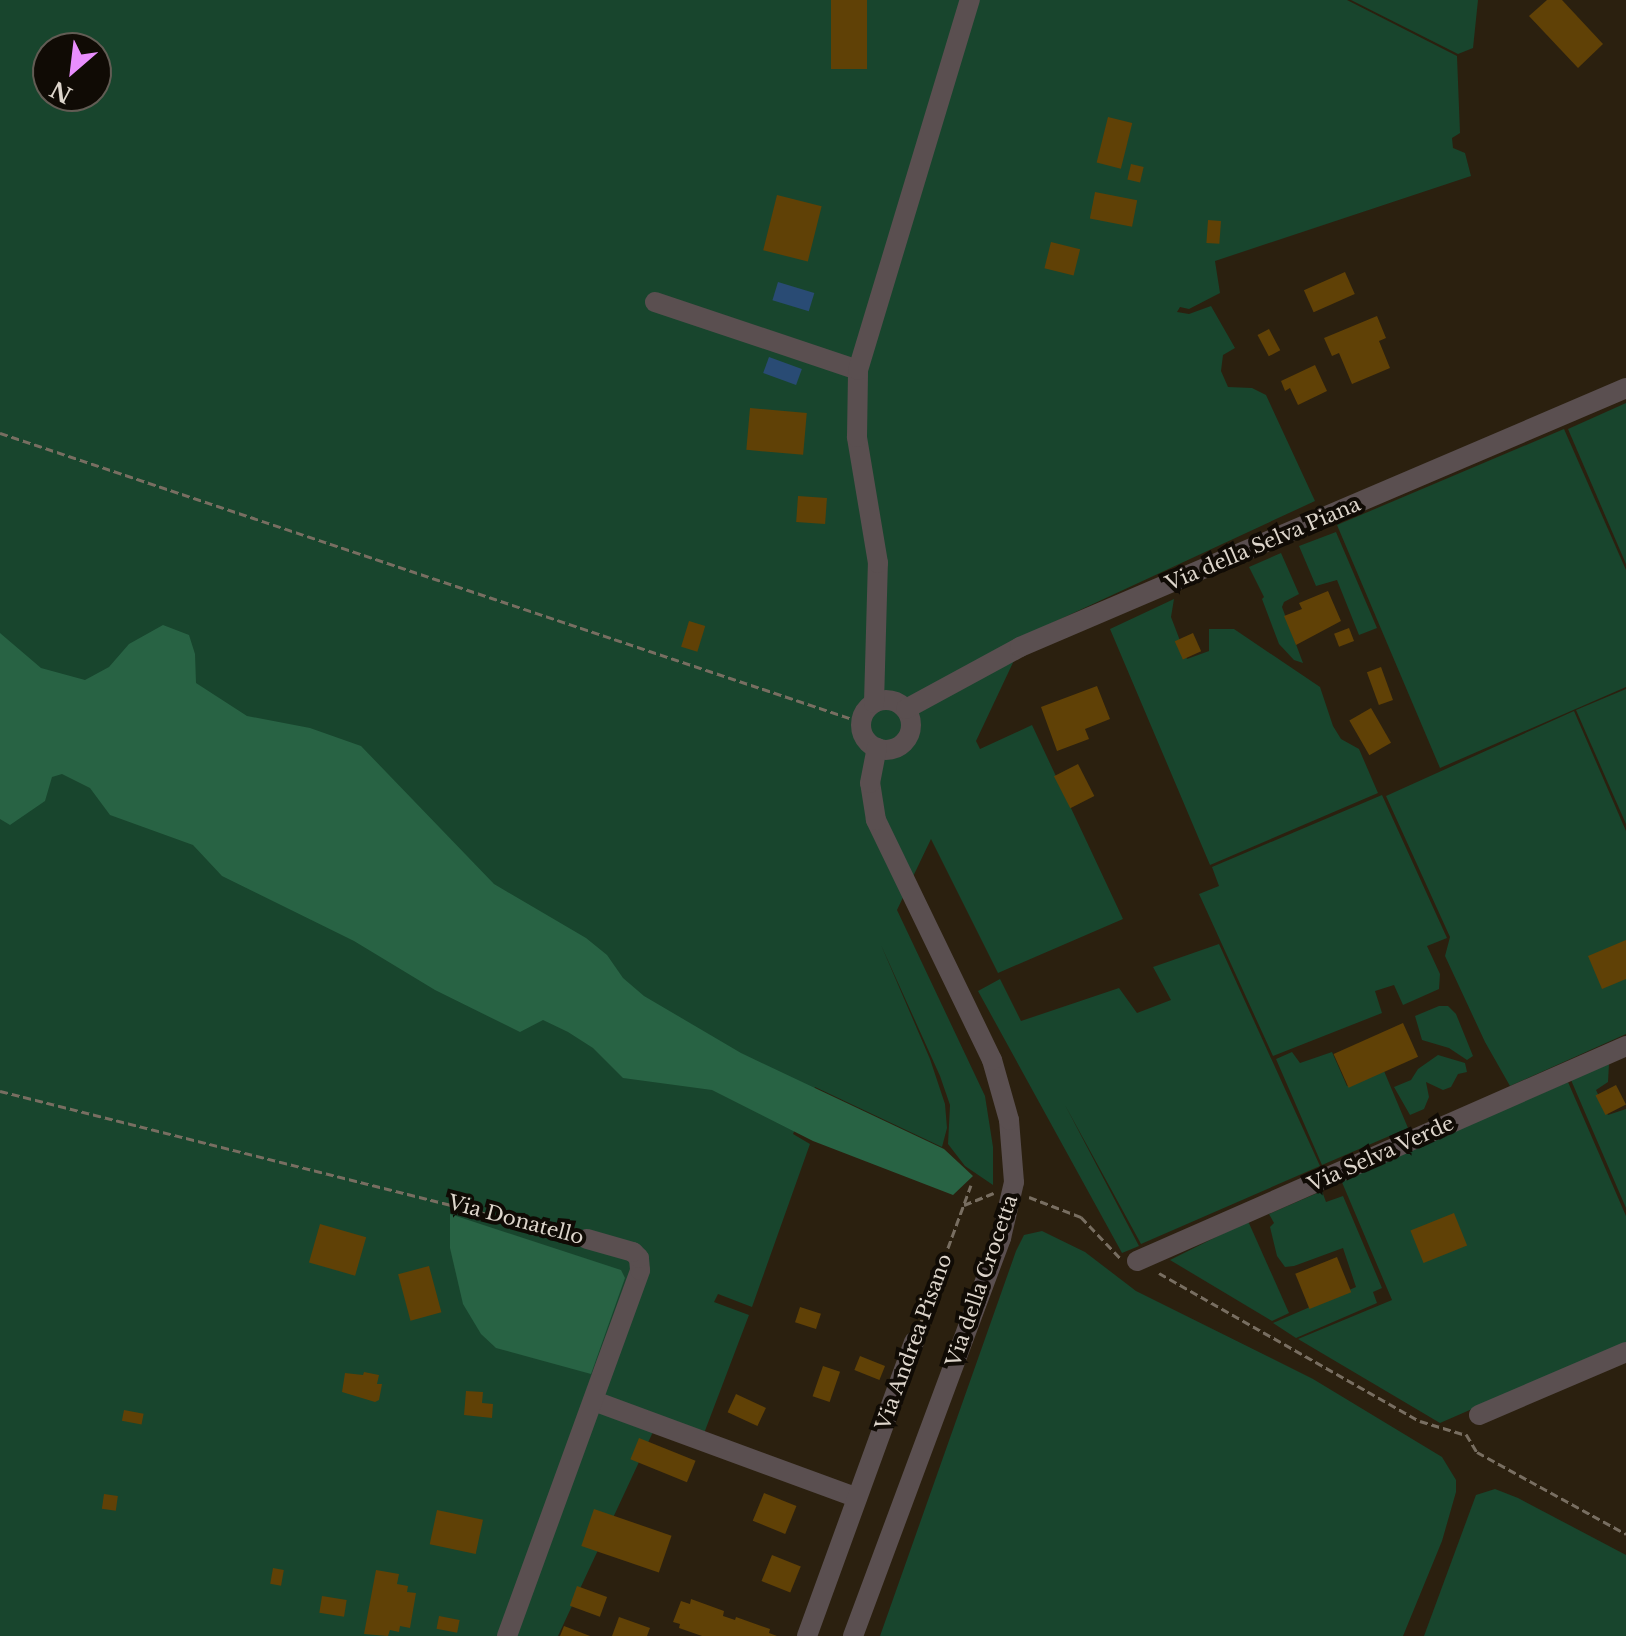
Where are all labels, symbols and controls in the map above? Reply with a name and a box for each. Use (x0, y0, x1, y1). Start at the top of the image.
north arrow (32, 32, 112, 112)
text: N (46, 75, 77, 109)
street label: Via della Selva Piana (1162, 492, 1364, 596)
street label: Via Selva Verde (1304, 1111, 1458, 1197)
street label: Via Donatello (445, 1190, 587, 1250)
street label: Via della Crocetta (941, 1192, 1023, 1370)
street label: Via Andrea Pisano (871, 1250, 957, 1434)

